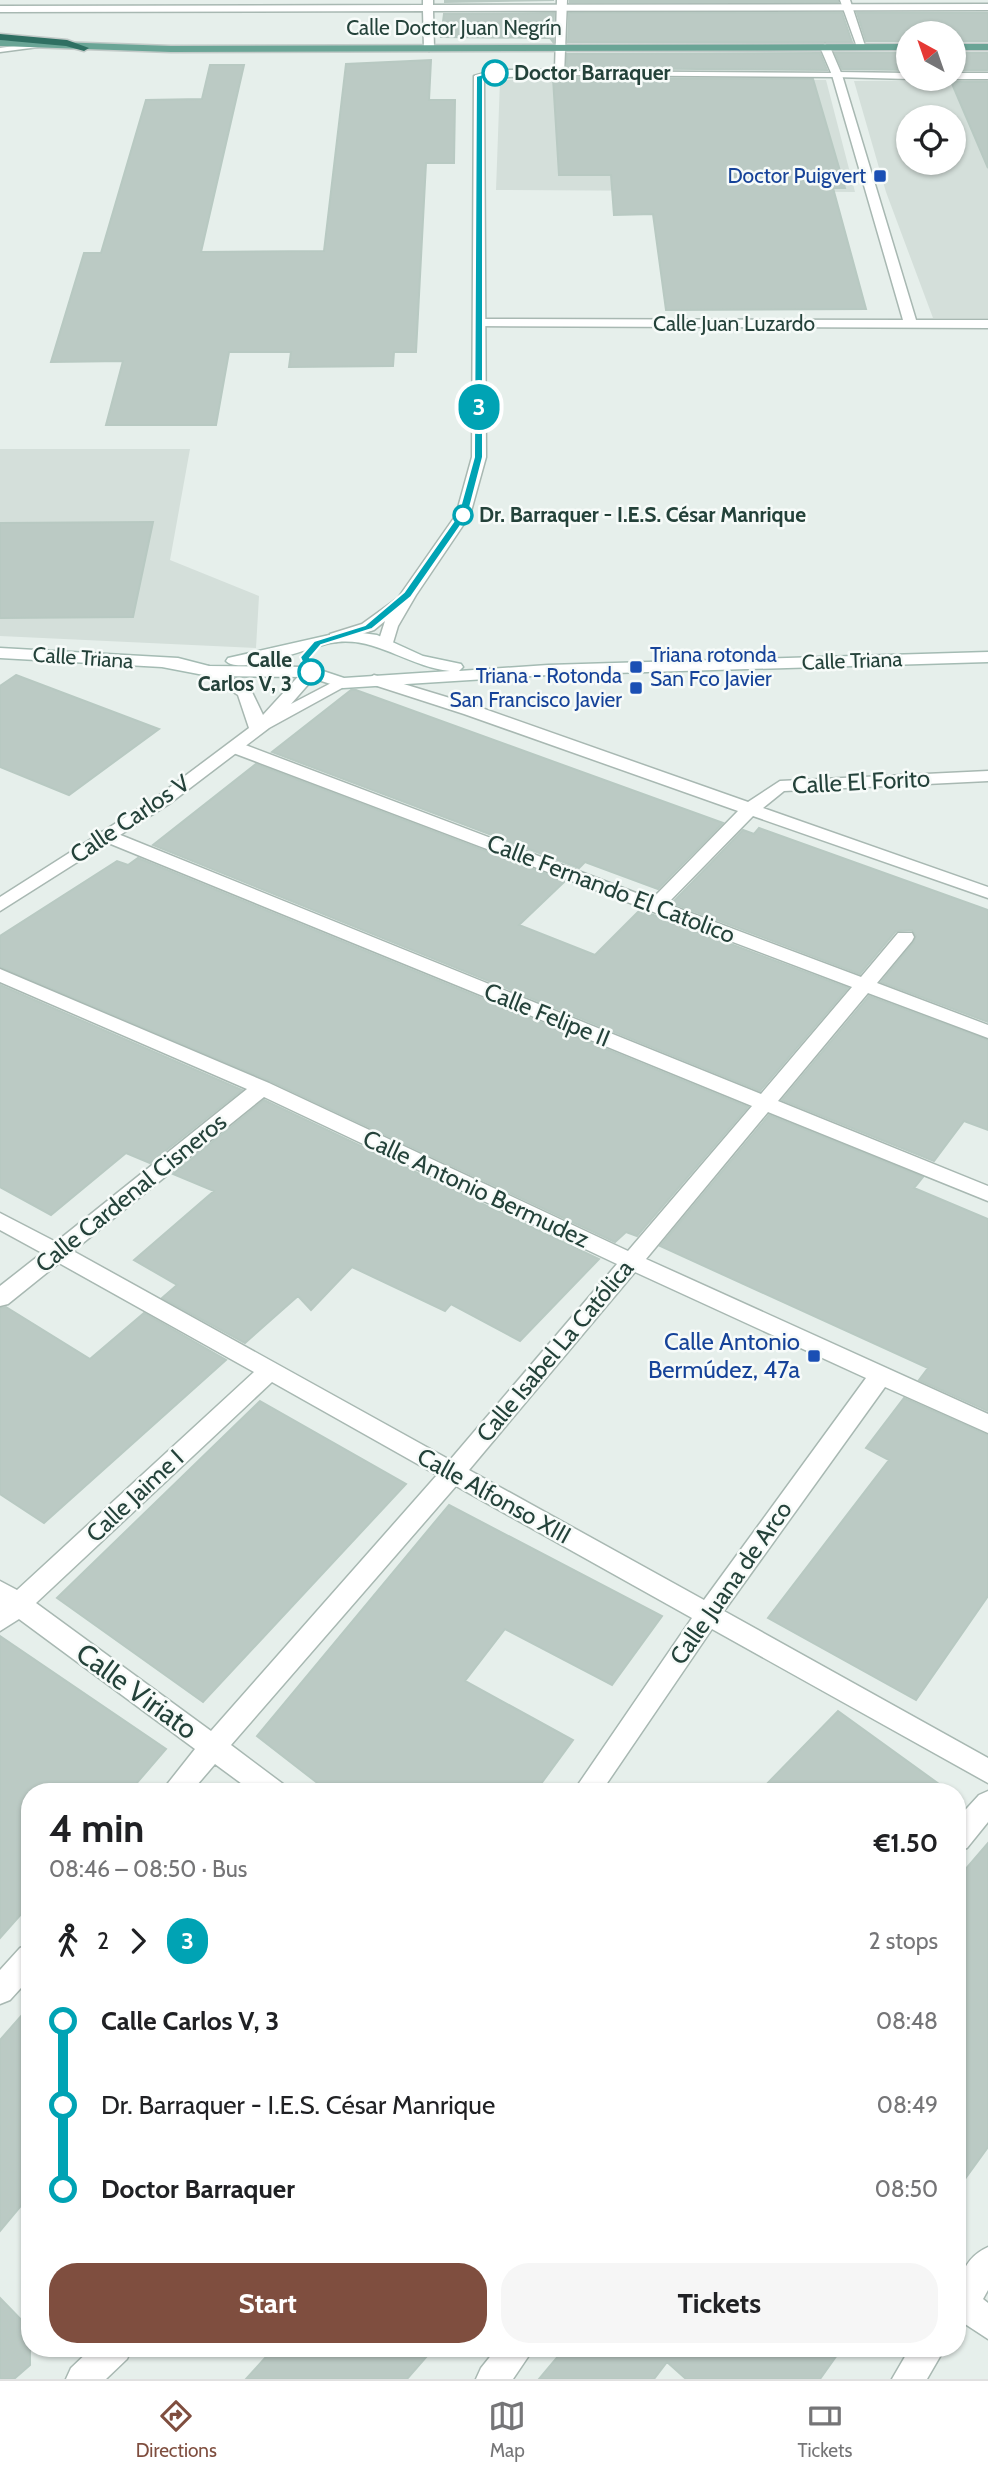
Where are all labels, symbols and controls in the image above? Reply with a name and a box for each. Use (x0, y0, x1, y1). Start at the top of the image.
street label: Calle Doctor Juan Negrín (346, 15, 562, 40)
north arrow (896, 21, 966, 91)
map controls (896, 21, 966, 175)
marker: Doctor Barraquer (482, 60, 508, 86)
place label: Doctor Barraquer (514, 60, 671, 85)
button: locate (896, 105, 966, 175)
place label: Doctor Puigvert (727, 163, 866, 188)
marker: Doctor Puigvert (872, 168, 888, 184)
street label: Calle Juan Luzardo (653, 311, 815, 336)
line badge: 3 (456, 384, 502, 430)
text: 3 (473, 392, 485, 421)
place label: Dr. Barraquer - I.E.S. César Manrique (479, 502, 806, 527)
marker: Dr. Barraquer - I.E.S. César Manrique (453, 505, 473, 525)
street label: Calle Triana (32, 642, 134, 673)
place label: Triana rotonda San Fco Javier (650, 642, 777, 691)
street label: Calle Triana (801, 646, 903, 675)
place label: Calle Carlos V, 3 (198, 647, 292, 696)
marker: Calle Carlos V, 3 (298, 659, 324, 685)
marker: Triana rotonda San Fco Javier (628, 659, 644, 675)
place label: Triana - Rotonda San Francisco Javier (449, 663, 622, 712)
marker: Triana - Rotonda San Francisco Javier (628, 680, 644, 696)
street label: Calle El Forito (791, 763, 931, 800)
street label: Calle Carlos V (64, 768, 195, 869)
street label: Calle Fernando El Catolico (483, 828, 739, 949)
street label: Calle Felipe II (480, 976, 614, 1053)
street label: Calle Cardenal Cisneros (29, 1107, 232, 1278)
street label: Calle Antonio Bermudez (358, 1123, 594, 1254)
street label: Calle Isabel La Católica (470, 1253, 639, 1448)
place label: Calle Antonio Bermúdez, 47a (648, 1327, 800, 1384)
marker: Calle Antonio Bermúdez, 47a (806, 1348, 822, 1364)
street label: Calle Alfonso XIII (412, 1441, 576, 1550)
street label: Calle Jaime I (80, 1443, 189, 1548)
street label: Calle Juana de Arco (664, 1496, 798, 1670)
street label: Calle Viriato (70, 1636, 204, 1746)
text: 4 min (49, 1805, 144, 1852)
text: €1.50 (874, 1827, 938, 1859)
text: 08:46 – 08:50 · Bus (49, 1855, 247, 1883)
icon: walk (49, 1922, 87, 1960)
icon: forward (119, 1922, 157, 1960)
text: 3 (181, 1926, 194, 1955)
text: 2 (97, 1927, 109, 1955)
text: 2 stops (869, 1927, 938, 1955)
text: Calle Carlos V, 3 (101, 2005, 279, 2037)
text: 08:48 (876, 2007, 938, 2035)
text: Dr. Barraquer - I.E.S. César Manrique (101, 2089, 495, 2121)
text: 08:49 (877, 2091, 938, 2119)
text: Doctor Barraquer (101, 2173, 295, 2205)
text: 08:50 (875, 2175, 938, 2203)
button: Start (49, 2263, 487, 2343)
button: Tickets (501, 2263, 938, 2343)
tab: Directions (136, 2397, 217, 2462)
tab: Map (488, 2397, 526, 2462)
tab: Tickets (798, 2397, 852, 2462)

